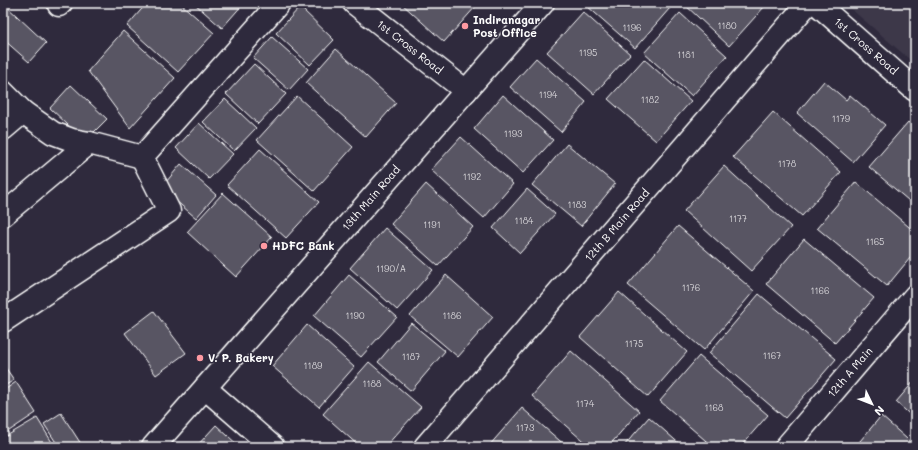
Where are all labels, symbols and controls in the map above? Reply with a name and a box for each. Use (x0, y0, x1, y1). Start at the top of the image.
place label: Indiranagar Post Office (473, 12, 540, 40)
street label: 1st Cross Road (831, 14, 902, 78)
street label: 1st Cross Road (374, 16, 447, 77)
house number: 1180 (717, 20, 737, 31)
marker: Indiranagar Post Office (460, 21, 470, 31)
house number: 1196 (623, 22, 641, 33)
house number: 1195 (579, 47, 597, 58)
house number: 1181 (677, 49, 695, 60)
house number: 1194 (539, 89, 558, 100)
house number: 1182 (641, 94, 659, 105)
house number: 1179 (832, 113, 851, 124)
house number: 1193 (504, 128, 522, 139)
house number: 1178 (778, 158, 797, 169)
street label: 13th Main Road (338, 162, 403, 234)
house number: 1192 (463, 171, 481, 182)
street label: 12th B Main Road (581, 185, 652, 264)
house number: 1183 (568, 199, 586, 210)
house number: 1177 (729, 213, 747, 224)
house number: 1184 (515, 215, 534, 226)
house number: 1191 (423, 219, 441, 230)
house number: 1165 (866, 236, 884, 247)
place label: HDFC Bank (272, 238, 334, 253)
marker: HDFC Bank (259, 241, 269, 251)
house number: 1190/A (376, 263, 406, 274)
house number: 1176 (682, 282, 700, 293)
house number: 1166 (811, 285, 829, 296)
house number: 1190 (346, 310, 365, 321)
house number: 1186 (443, 310, 461, 321)
house number: 1175 (625, 338, 643, 349)
street label: 12th A Main (824, 343, 876, 400)
place label: V. P. Bakery (208, 350, 274, 365)
house number: 1167 (763, 350, 781, 361)
house number: 1187 (402, 351, 420, 362)
marker: V. P. Bakery (195, 353, 205, 363)
house number: 1189 (304, 360, 323, 371)
house number: 1188 (363, 378, 382, 389)
north arrow (852, 384, 892, 424)
house number: 1174 (576, 398, 595, 409)
house number: 1168 (705, 402, 724, 413)
text: N (871, 403, 888, 419)
house number: 1173 (516, 422, 534, 433)

